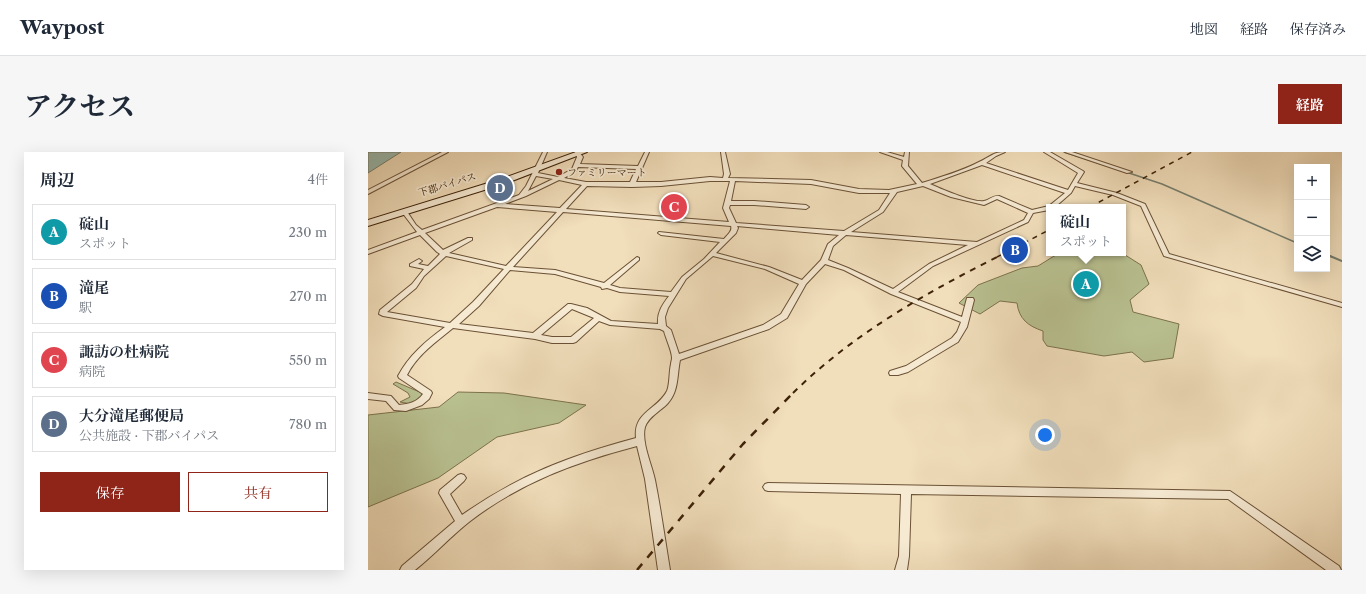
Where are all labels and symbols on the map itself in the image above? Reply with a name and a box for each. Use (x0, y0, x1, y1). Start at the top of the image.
place label: ファミリーマート (567, 166, 647, 179)
marker: ファミリーマート (554, 167, 564, 177)
street label: 下郡バイパス (417, 170, 478, 199)
pin: D (487, 173, 513, 203)
pin: C (661, 192, 687, 222)
pin: B (1002, 235, 1028, 265)
pin: A (1073, 269, 1099, 299)
your location (1035, 425, 1055, 445)

